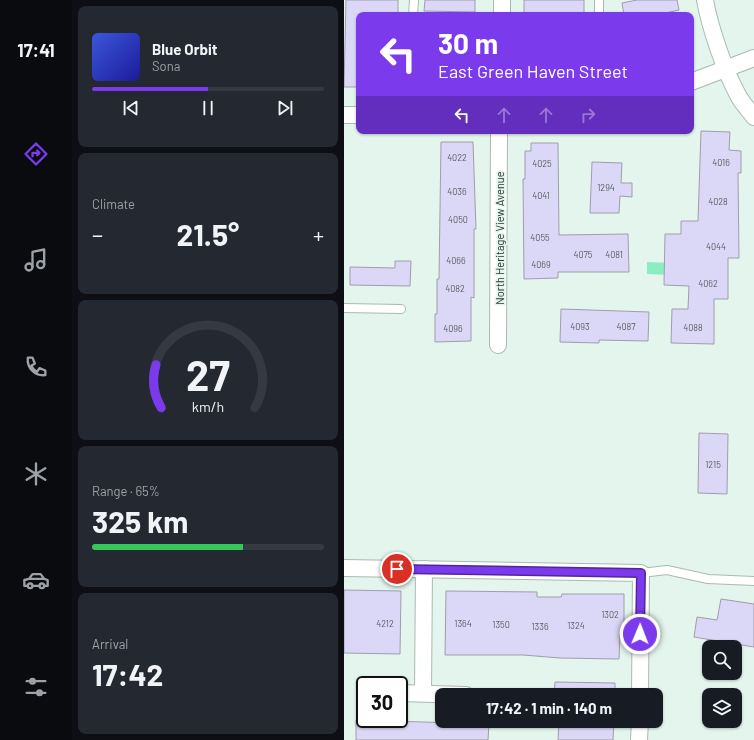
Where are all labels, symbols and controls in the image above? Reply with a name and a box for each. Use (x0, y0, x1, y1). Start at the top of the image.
text: 30 m (438, 26, 498, 60)
icon: left (372, 28, 424, 80)
text: 17:41 (17, 39, 55, 61)
text: Blue Orbit (152, 40, 217, 58)
text: Sona (152, 58, 180, 74)
text: East Green Haven Street (438, 60, 628, 82)
icon: previous (120, 97, 142, 119)
icon: pause (197, 97, 219, 119)
icon: next (274, 97, 296, 119)
icon: left (451, 104, 473, 126)
icon: ahead (493, 104, 515, 126)
icon: ahead (535, 104, 557, 126)
icon: right (577, 104, 599, 126)
icon: directions (22, 140, 50, 168)
house number: 4022 (447, 152, 467, 163)
house number: 4016 (712, 157, 730, 168)
house number: 4025 (532, 158, 552, 169)
street label: North Heritage View Avenue (493, 171, 506, 305)
house number: 1294 (597, 182, 615, 193)
house number: 4036 (447, 186, 467, 197)
house number: 4041 (532, 190, 550, 201)
text: Climate (92, 196, 135, 212)
house number: 4028 (708, 196, 728, 207)
house number: 4050 (448, 214, 468, 225)
text: 21.5° (177, 216, 239, 252)
text: − (92, 221, 103, 247)
text: + (313, 221, 324, 247)
house number: 4055 (530, 232, 550, 243)
house number: 4044 (706, 241, 726, 252)
icon: music (22, 246, 50, 274)
house number: 4075 (574, 249, 593, 260)
house number: 4081 (605, 249, 623, 260)
house number: 4066 (446, 255, 466, 266)
house number: 4069 (531, 259, 551, 270)
house number: 4062 (698, 278, 718, 289)
house number: 4082 (445, 283, 465, 294)
house number: 4093 (570, 321, 590, 332)
house number: 4087 (617, 321, 636, 332)
house number: 4088 (683, 322, 703, 333)
house number: 4096 (443, 323, 463, 334)
text: 27 (186, 349, 230, 399)
icon: phone (22, 353, 50, 381)
text: km/h (192, 398, 224, 415)
house number: 1215 (705, 459, 721, 470)
icon: climate (22, 460, 50, 488)
text: Range · 65% (92, 483, 160, 499)
text: 325 km (92, 503, 188, 539)
pin (380, 552, 414, 586)
icon: arrive (386, 558, 408, 580)
icon: car (22, 566, 50, 594)
house number: 1302 (601, 609, 619, 620)
position arrow (619, 613, 661, 655)
house number: 4212 (376, 618, 394, 629)
house number: 1364 (454, 618, 472, 629)
house number: 1350 (492, 619, 510, 630)
house number: 1324 (567, 620, 585, 631)
house number: 1336 (531, 621, 549, 632)
text: Arrival (92, 636, 128, 652)
map controls (702, 640, 742, 728)
button: search (702, 640, 742, 680)
text: 17:42 (92, 656, 163, 692)
icon: filters (22, 673, 50, 701)
speed limit sign: 30 (356, 676, 408, 728)
button: layers (702, 688, 742, 728)
text: 17:42 · 1 min · 140 m (486, 699, 612, 717)

